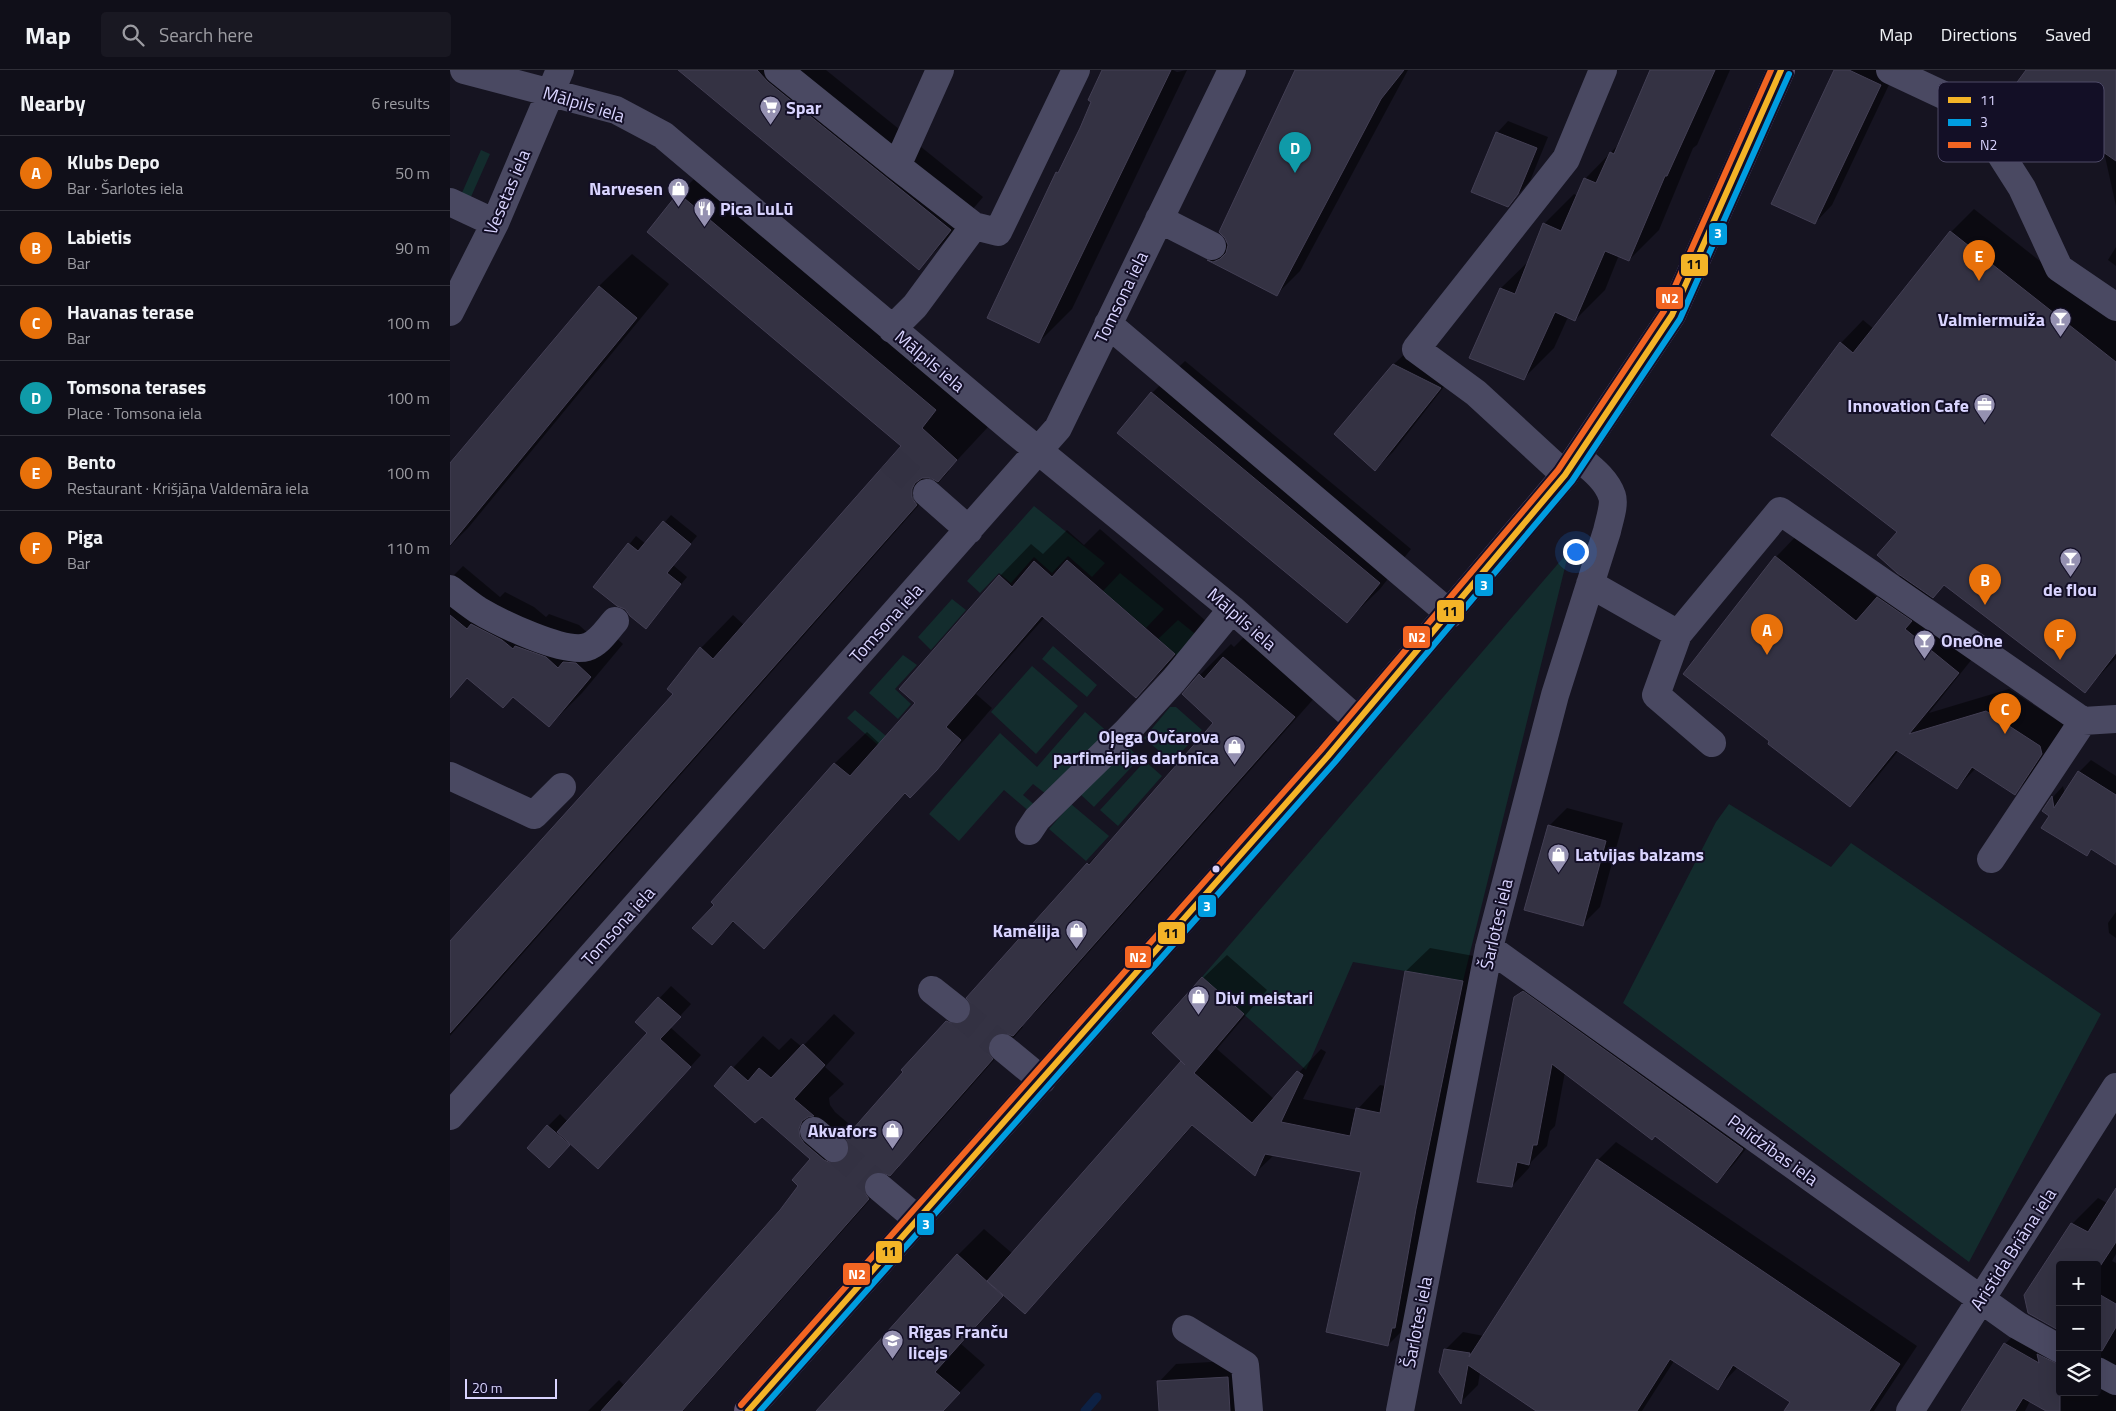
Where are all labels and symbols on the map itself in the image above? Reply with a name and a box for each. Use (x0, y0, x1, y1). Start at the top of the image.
street label: Mālpils iela (540, 79, 628, 129)
legend (1938, 82, 2104, 162)
text: 11 (1980, 89, 1996, 110)
place label: Spar (786, 94, 822, 121)
supermarket icon: Spar (758, 95, 782, 126)
text: 3 (1980, 111, 1988, 132)
pin: D (1279, 132, 1311, 173)
text: N2 (1980, 134, 1997, 155)
street label: Vesetas iela (477, 145, 537, 239)
place label: Narvesen (589, 175, 663, 202)
shop icon: Narvesen (667, 176, 691, 207)
place label: Pica LuLū (720, 195, 793, 222)
restaurant icon: Pica LuLū (692, 196, 716, 227)
line badge: 3 (1708, 222, 1728, 246)
text: 3 (1714, 222, 1722, 243)
pin: E (1963, 240, 1995, 281)
street label: Tomsona iela (1087, 247, 1155, 347)
line badge: 11 (1680, 253, 1709, 277)
text: 11 (1686, 253, 1702, 274)
line badge: N2 (1655, 286, 1684, 310)
text: N2 (1661, 287, 1679, 308)
place label: Valmiermuiža (1938, 306, 2045, 333)
bar icon: Valmiermuiža (2049, 307, 2073, 338)
street label: Mālpils iela (889, 324, 971, 398)
place label: Innovation Cafe (1847, 392, 1969, 419)
office icon: Innovation Cafe (1973, 393, 1997, 424)
your location (1563, 539, 1589, 565)
bar icon: de flou (2058, 547, 2082, 578)
pin: B (1969, 564, 2001, 605)
line badge: 3 (1474, 573, 1494, 597)
text: 3 (1480, 574, 1488, 595)
place label: de flou (2043, 576, 2097, 603)
street label: Tomsona iela (843, 577, 929, 669)
street label: Mālpils iela (1201, 581, 1283, 657)
line badge: 11 (1436, 599, 1465, 623)
text: 11 (1442, 600, 1458, 621)
pin: A (1751, 614, 1783, 655)
pin: F (2044, 619, 2076, 660)
line badge: N2 (1402, 625, 1431, 649)
text: N2 (1408, 626, 1426, 647)
place label: OneOne (1941, 627, 2003, 654)
bar icon: OneOne (1913, 628, 1937, 659)
pin: C (1989, 693, 2021, 734)
place label: Oļega Ovčarova parfimērijas darbnīca (1053, 723, 1219, 771)
shop icon: Oļega Ovčarova parfimērijas darbnīca (1223, 734, 1247, 765)
place label: Latvijas balzams (1575, 841, 1704, 868)
shop icon: Latvijas balzams (1547, 842, 1571, 873)
unlabelled marker (1211, 864, 1221, 874)
street label: Šarlotes iela (1472, 876, 1520, 972)
street label: Tomsona iela (575, 880, 661, 972)
line badge: 3 (1197, 894, 1217, 918)
text: 3 (1203, 895, 1211, 916)
place label: Kamēlija (993, 917, 1060, 944)
shop icon: Kamēlija (1064, 918, 1088, 949)
line badge: 11 (1157, 921, 1186, 945)
text: 11 (1163, 922, 1179, 943)
line badge: N2 (1124, 945, 1152, 969)
text: N2 (1129, 946, 1147, 967)
place label: Divi meistari (1215, 984, 1313, 1011)
shop icon: Divi meistari (1187, 985, 1211, 1016)
street label: Palīdzības iela (1722, 1108, 1824, 1192)
place label: Akvafors (808, 1117, 877, 1144)
shop icon: Akvafors (881, 1118, 905, 1149)
street label: Aristida Briāna iela (1963, 1182, 2063, 1316)
line badge: 3 (916, 1212, 935, 1236)
text: 3 (922, 1213, 930, 1234)
line badge: 11 (875, 1240, 903, 1264)
text: 11 (881, 1240, 897, 1261)
line badge: N2 (842, 1262, 871, 1286)
text: N2 (848, 1263, 866, 1284)
street label: Šarlotes iela (1395, 1274, 1439, 1370)
place label: Rīgas Franču licejs (908, 1318, 1008, 1366)
school or university icon: Rīgas Franču licejs (880, 1329, 904, 1360)
scale bar (465, 1376, 558, 1399)

